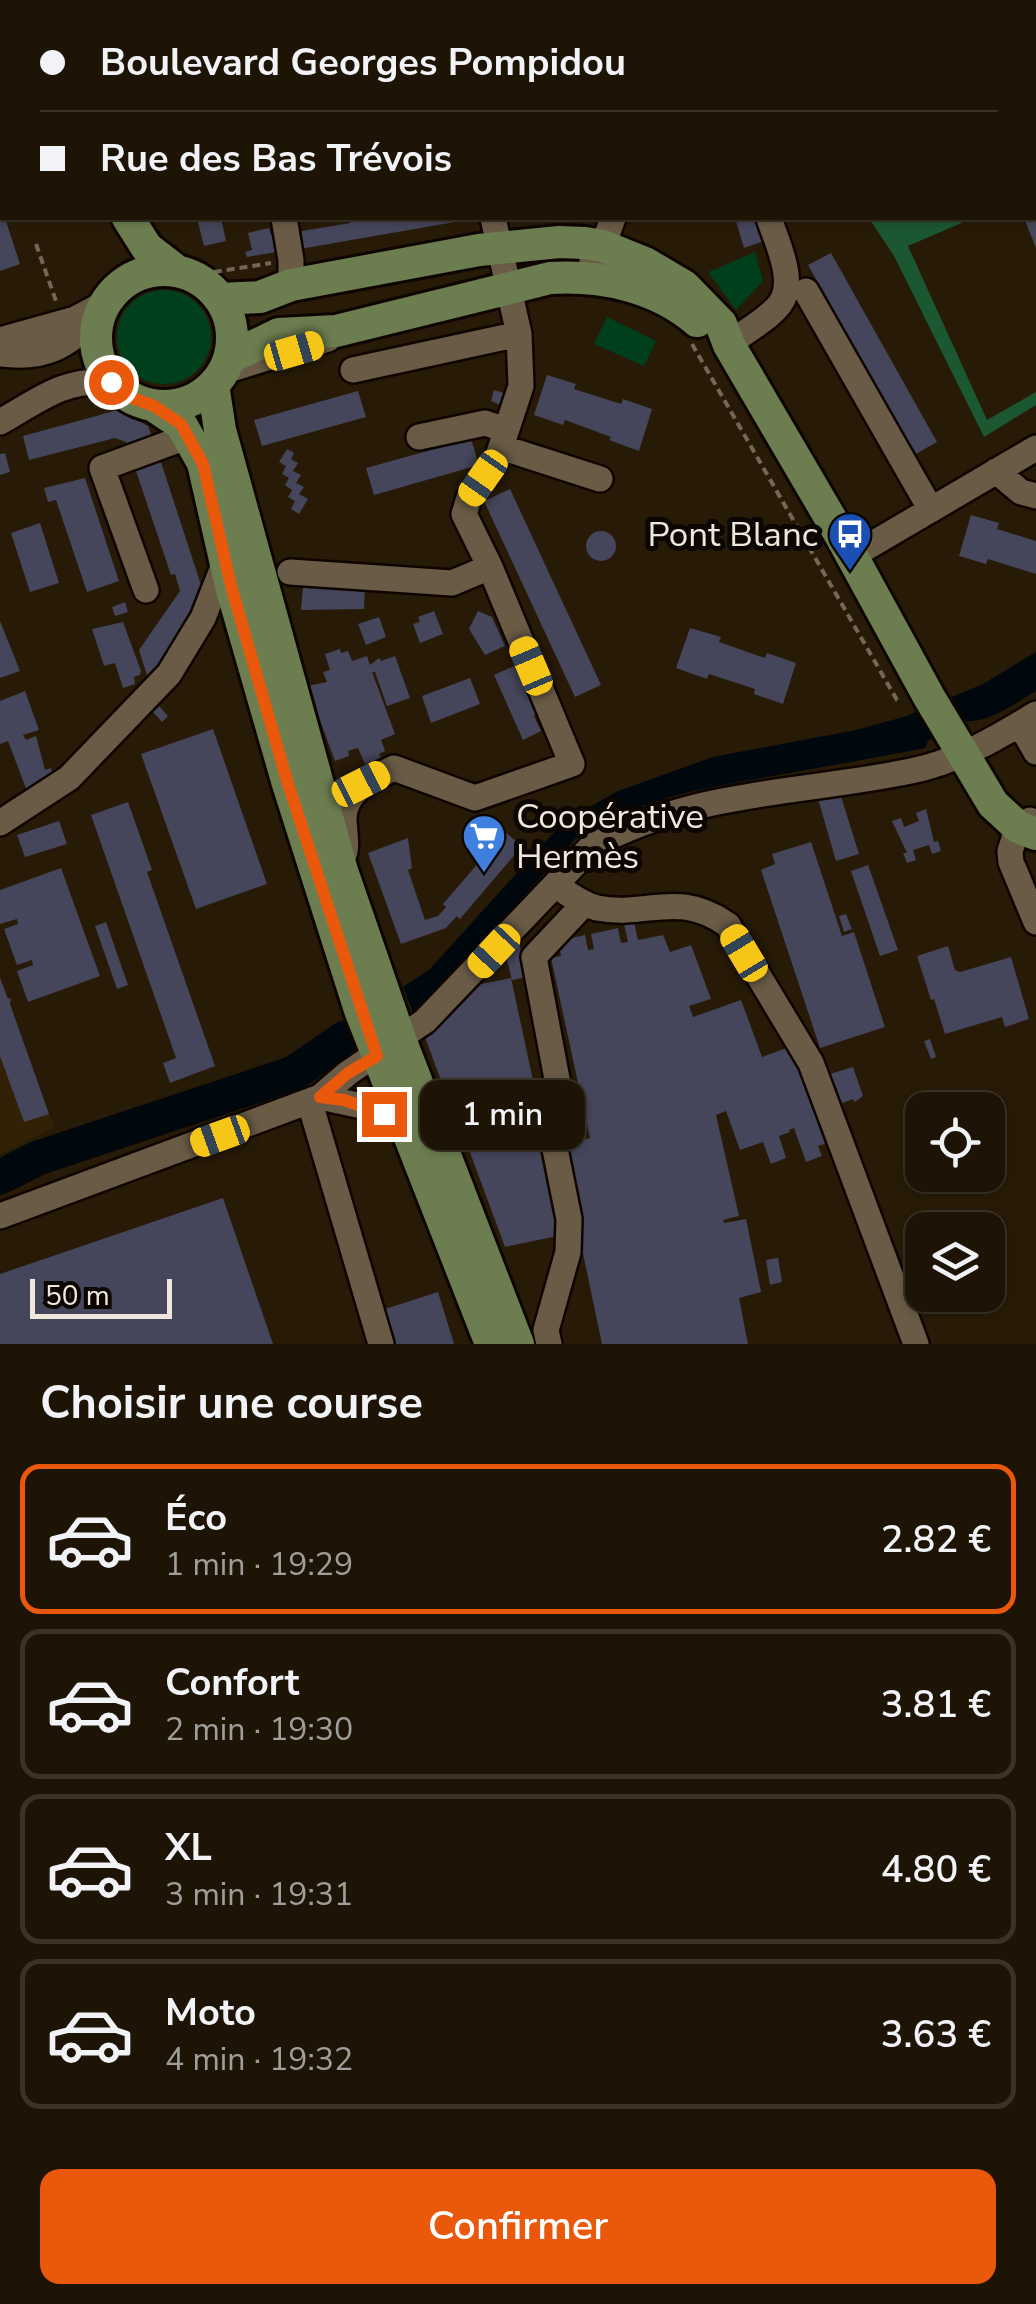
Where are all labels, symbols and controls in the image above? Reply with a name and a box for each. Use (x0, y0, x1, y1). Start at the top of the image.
text: Boulevard Georges Pompidou (100, 37, 626, 88)
text: Rue des Bas Trévois (100, 133, 452, 184)
car (261, 328, 327, 374)
route start (89, 360, 134, 405)
car (454, 445, 512, 511)
place label: Pont Blanc (647, 511, 818, 558)
bus stop icon: Pont Blanc (827, 511, 873, 572)
car (505, 633, 557, 699)
car (327, 757, 395, 811)
place label: Coopérative Hermès (516, 793, 704, 880)
supermarket icon: Coopérative Hermès (461, 813, 507, 874)
car (463, 919, 525, 983)
car (716, 920, 772, 986)
callout: 1 min (419, 1079, 584, 1149)
route end (362, 1092, 407, 1137)
map controls (905, 1092, 1005, 1312)
button: locate (905, 1092, 1005, 1192)
text: 1 min (462, 1093, 543, 1136)
car (187, 1112, 253, 1160)
button: layers (905, 1212, 1005, 1312)
scale bar (30, 1274, 172, 1318)
text: 50 m (45, 1277, 110, 1315)
text: Choisir une course (40, 1373, 423, 1434)
text: Éco (165, 1492, 227, 1543)
icon: car (45, 1494, 135, 1584)
text: 2.82 € (881, 1514, 991, 1565)
text: 1 min · 19:29 (165, 1543, 353, 1586)
text: Confort (165, 1657, 299, 1708)
icon: car (45, 1659, 135, 1749)
text: 3.81 € (881, 1679, 991, 1730)
text: 2 min · 19:30 (165, 1708, 353, 1751)
text: XL (165, 1822, 212, 1873)
icon: car (45, 1824, 135, 1914)
text: 4.80 € (881, 1844, 991, 1895)
text: 3 min · 19:31 (165, 1873, 353, 1916)
text: Moto (165, 1987, 256, 2038)
icon: car (45, 1989, 135, 2079)
text: 3.63 € (881, 2009, 991, 2060)
text: 4 min · 19:32 (165, 2038, 353, 2081)
button: Confirmer (40, 2169, 996, 2284)

